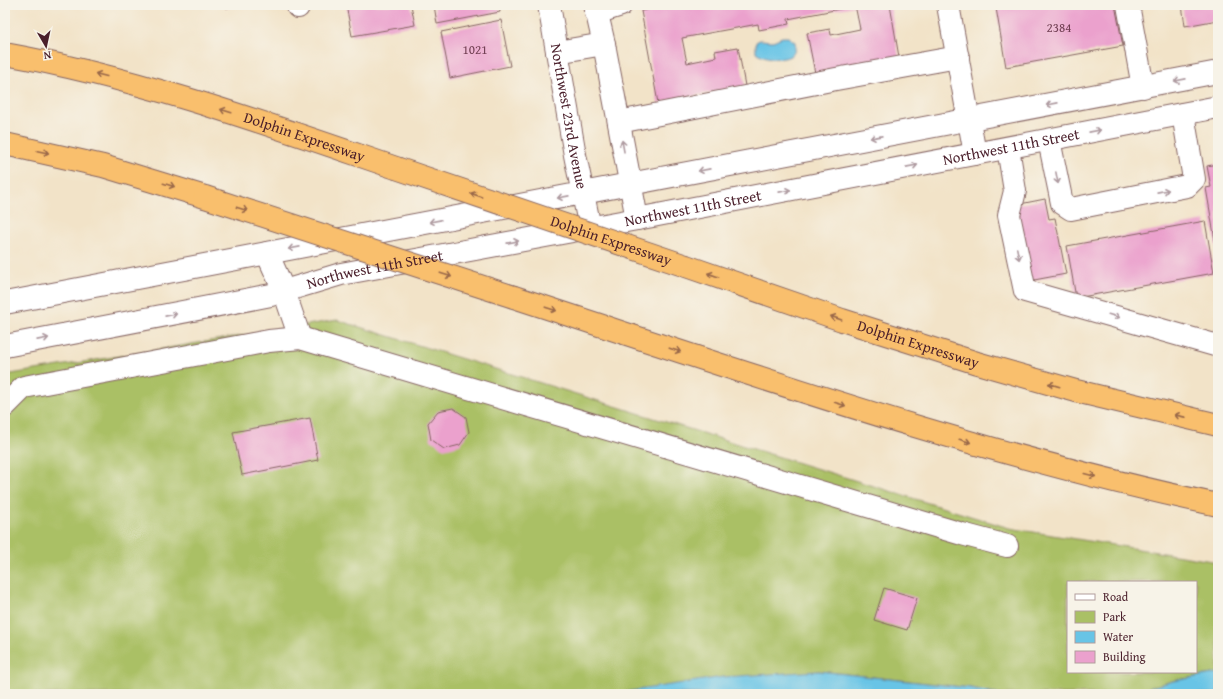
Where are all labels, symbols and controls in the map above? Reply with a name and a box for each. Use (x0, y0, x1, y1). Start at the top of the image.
house number: 2384 (1046, 18, 1072, 37)
north arrow (26, 26, 66, 66)
house number: 1021 (462, 40, 488, 59)
street label: Northwest 23rd Avenue (546, 42, 593, 191)
text: N (42, 47, 52, 64)
one-way arrow (95, 70, 108, 78)
one-way arrow (1174, 76, 1187, 84)
one-way arrow (1046, 100, 1059, 108)
one-way arrow (220, 106, 232, 114)
street label: Dolphin Expressway (241, 106, 369, 167)
street label: Northwest 11th Street (941, 123, 1082, 170)
one-way arrow (1088, 126, 1101, 134)
one-way arrow (870, 133, 883, 141)
one-way arrow (619, 140, 627, 153)
one-way arrow (36, 149, 49, 157)
one-way arrow (906, 162, 919, 170)
one-way arrow (698, 166, 711, 174)
one-way arrow (1053, 171, 1061, 184)
one-way arrow (162, 182, 175, 189)
street label: Northwest 11th Street (623, 184, 764, 231)
one-way arrow (778, 186, 791, 194)
one-way arrow (1156, 187, 1169, 195)
one-way arrow (470, 191, 483, 198)
one-way arrow (557, 194, 570, 202)
one-way arrow (235, 206, 248, 213)
street label: Dolphin Expressway (548, 210, 675, 271)
one-way arrow (429, 218, 442, 226)
one-way arrow (506, 238, 519, 246)
one-way arrow (287, 244, 300, 252)
street label: Northwest 11th Street (304, 244, 445, 294)
one-way arrow (1014, 247, 1022, 260)
one-way arrow (708, 271, 720, 279)
one-way arrow (439, 272, 452, 279)
one-way arrow (544, 306, 557, 313)
one-way arrow (164, 310, 177, 318)
one-way arrow (1107, 313, 1120, 320)
one-way arrow (830, 314, 842, 322)
street label: Dolphin Expressway (855, 315, 982, 373)
one-way arrow (36, 335, 49, 343)
one-way arrow (668, 346, 680, 354)
one-way arrow (1048, 381, 1061, 388)
one-way arrow (834, 400, 846, 408)
one-way arrow (1174, 412, 1187, 420)
one-way arrow (958, 438, 971, 445)
one-way arrow (1084, 472, 1097, 480)
legend (1067, 581, 1197, 673)
text: Road (1103, 588, 1129, 605)
text: Park (1103, 608, 1127, 625)
text: Water (1103, 628, 1133, 645)
text: Building (1103, 648, 1146, 665)

